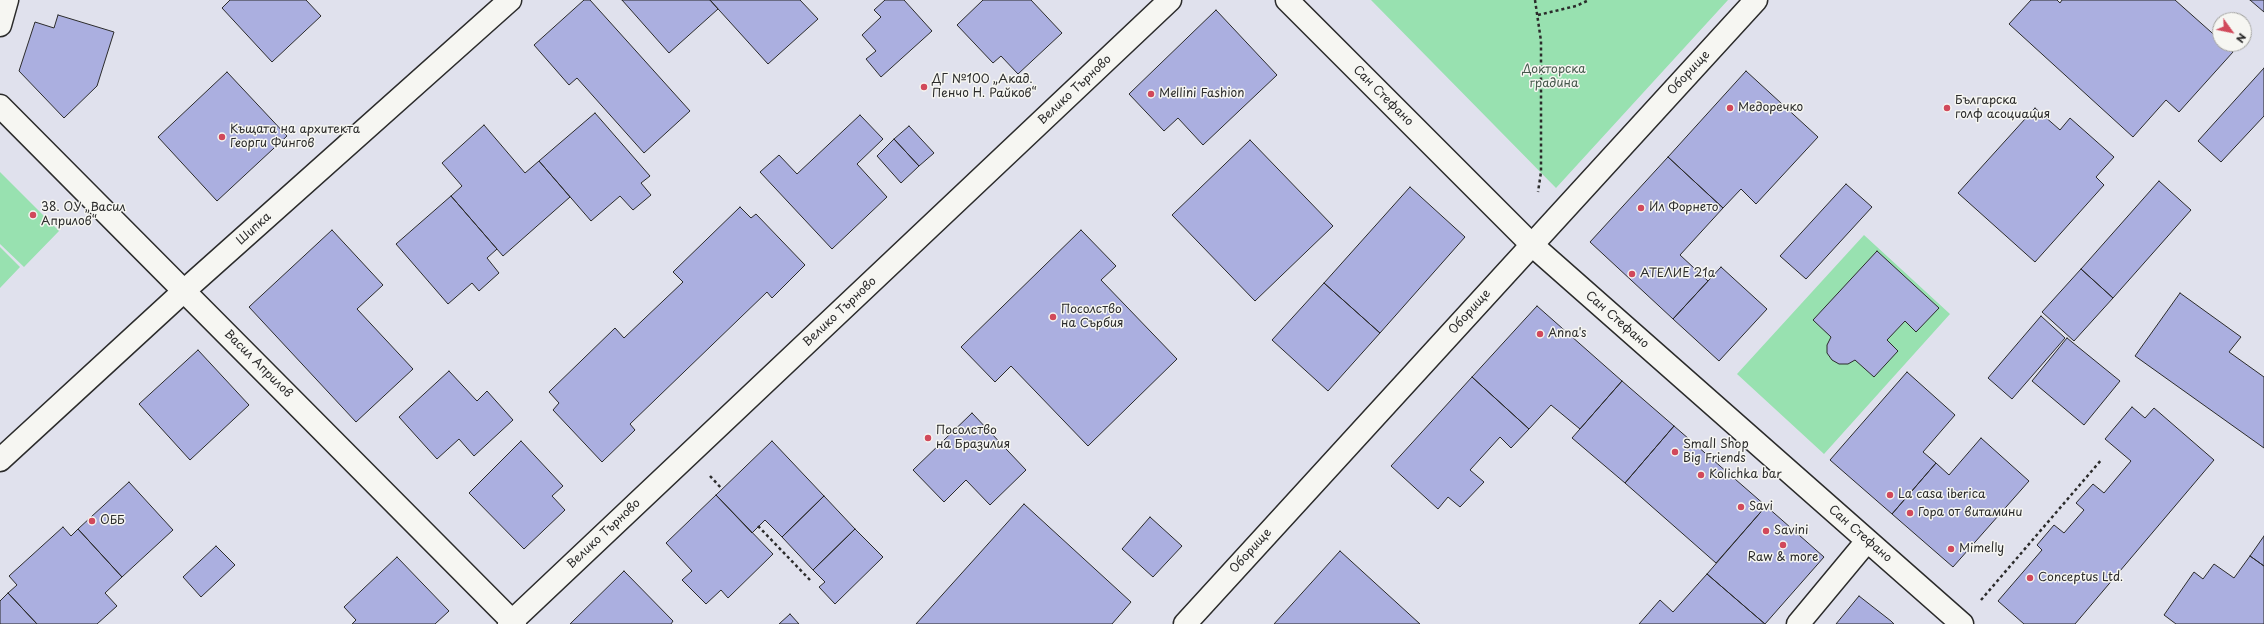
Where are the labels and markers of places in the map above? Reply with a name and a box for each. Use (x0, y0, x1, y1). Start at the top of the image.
place label: ДГ №100 „Акад. Пенчо Н. Райков“ (932, 73, 1036, 101)
marker: ДГ №100 „Акад. Пенчо Н. Райков“ (919, 82, 929, 92)
place label: Mellini Fashion (1159, 87, 1244, 101)
marker: Mellini Fashion (1146, 89, 1156, 99)
place label: Българска голф асоциация (1955, 94, 2050, 122)
place label: Медоречко (1738, 101, 1803, 115)
marker: Медоречко (1725, 103, 1735, 113)
marker: Българска голф асоциация (1942, 103, 1952, 113)
place label: Къщата на архитекта Георги Фингов (230, 123, 360, 151)
marker: Къщата на архитекта Георги Фингов (217, 132, 227, 142)
place label: 38. ОУ „Васил Априлов“ (41, 201, 126, 229)
place label: Ил Форнето (1649, 201, 1719, 215)
marker: Ил Форнето (1636, 203, 1646, 213)
marker: 38. ОУ „Васил Априлов“ (28, 210, 38, 220)
place label: АТЕЛИЕ 21а (1640, 267, 1715, 281)
marker: АТЕЛИЕ 21а (1627, 269, 1637, 279)
place label: Посолство на Сърбия (1061, 303, 1123, 331)
marker: Посолство на Сърбия (1048, 312, 1058, 322)
place label: Anna's (1548, 327, 1587, 341)
marker: Anna's (1535, 329, 1545, 339)
place label: Посолство на Бразилия (936, 424, 1010, 452)
marker: Посолство на Бразилия (923, 433, 933, 443)
place label: Small Shop Big Friends (1683, 438, 1749, 466)
marker: Small Shop Big Friends (1670, 447, 1680, 457)
place label: Kolichka bar (1709, 468, 1782, 482)
marker: Kolichka bar (1696, 470, 1706, 480)
place label: La casa iberica (1898, 488, 1985, 502)
marker: La casa iberica (1885, 490, 1895, 500)
place label: Savi (1749, 500, 1773, 514)
marker: Savi (1736, 502, 1746, 512)
place label: Гора от витамини (1918, 506, 2023, 520)
marker: Гора от витамини (1905, 508, 1915, 518)
place label: ОББ (100, 514, 125, 528)
marker: ОББ (87, 516, 97, 526)
place label: Savini (1774, 524, 1808, 538)
marker: Savini (1761, 526, 1771, 536)
marker: Raw & more (1778, 540, 1788, 550)
place label: Mimelly (1959, 542, 2004, 556)
marker: Mimelly (1946, 544, 1956, 554)
place label: Raw & more (1748, 551, 1818, 565)
place label: Conceptus Ltd. (2038, 571, 2123, 585)
marker: Conceptus Ltd. (2025, 573, 2035, 583)

